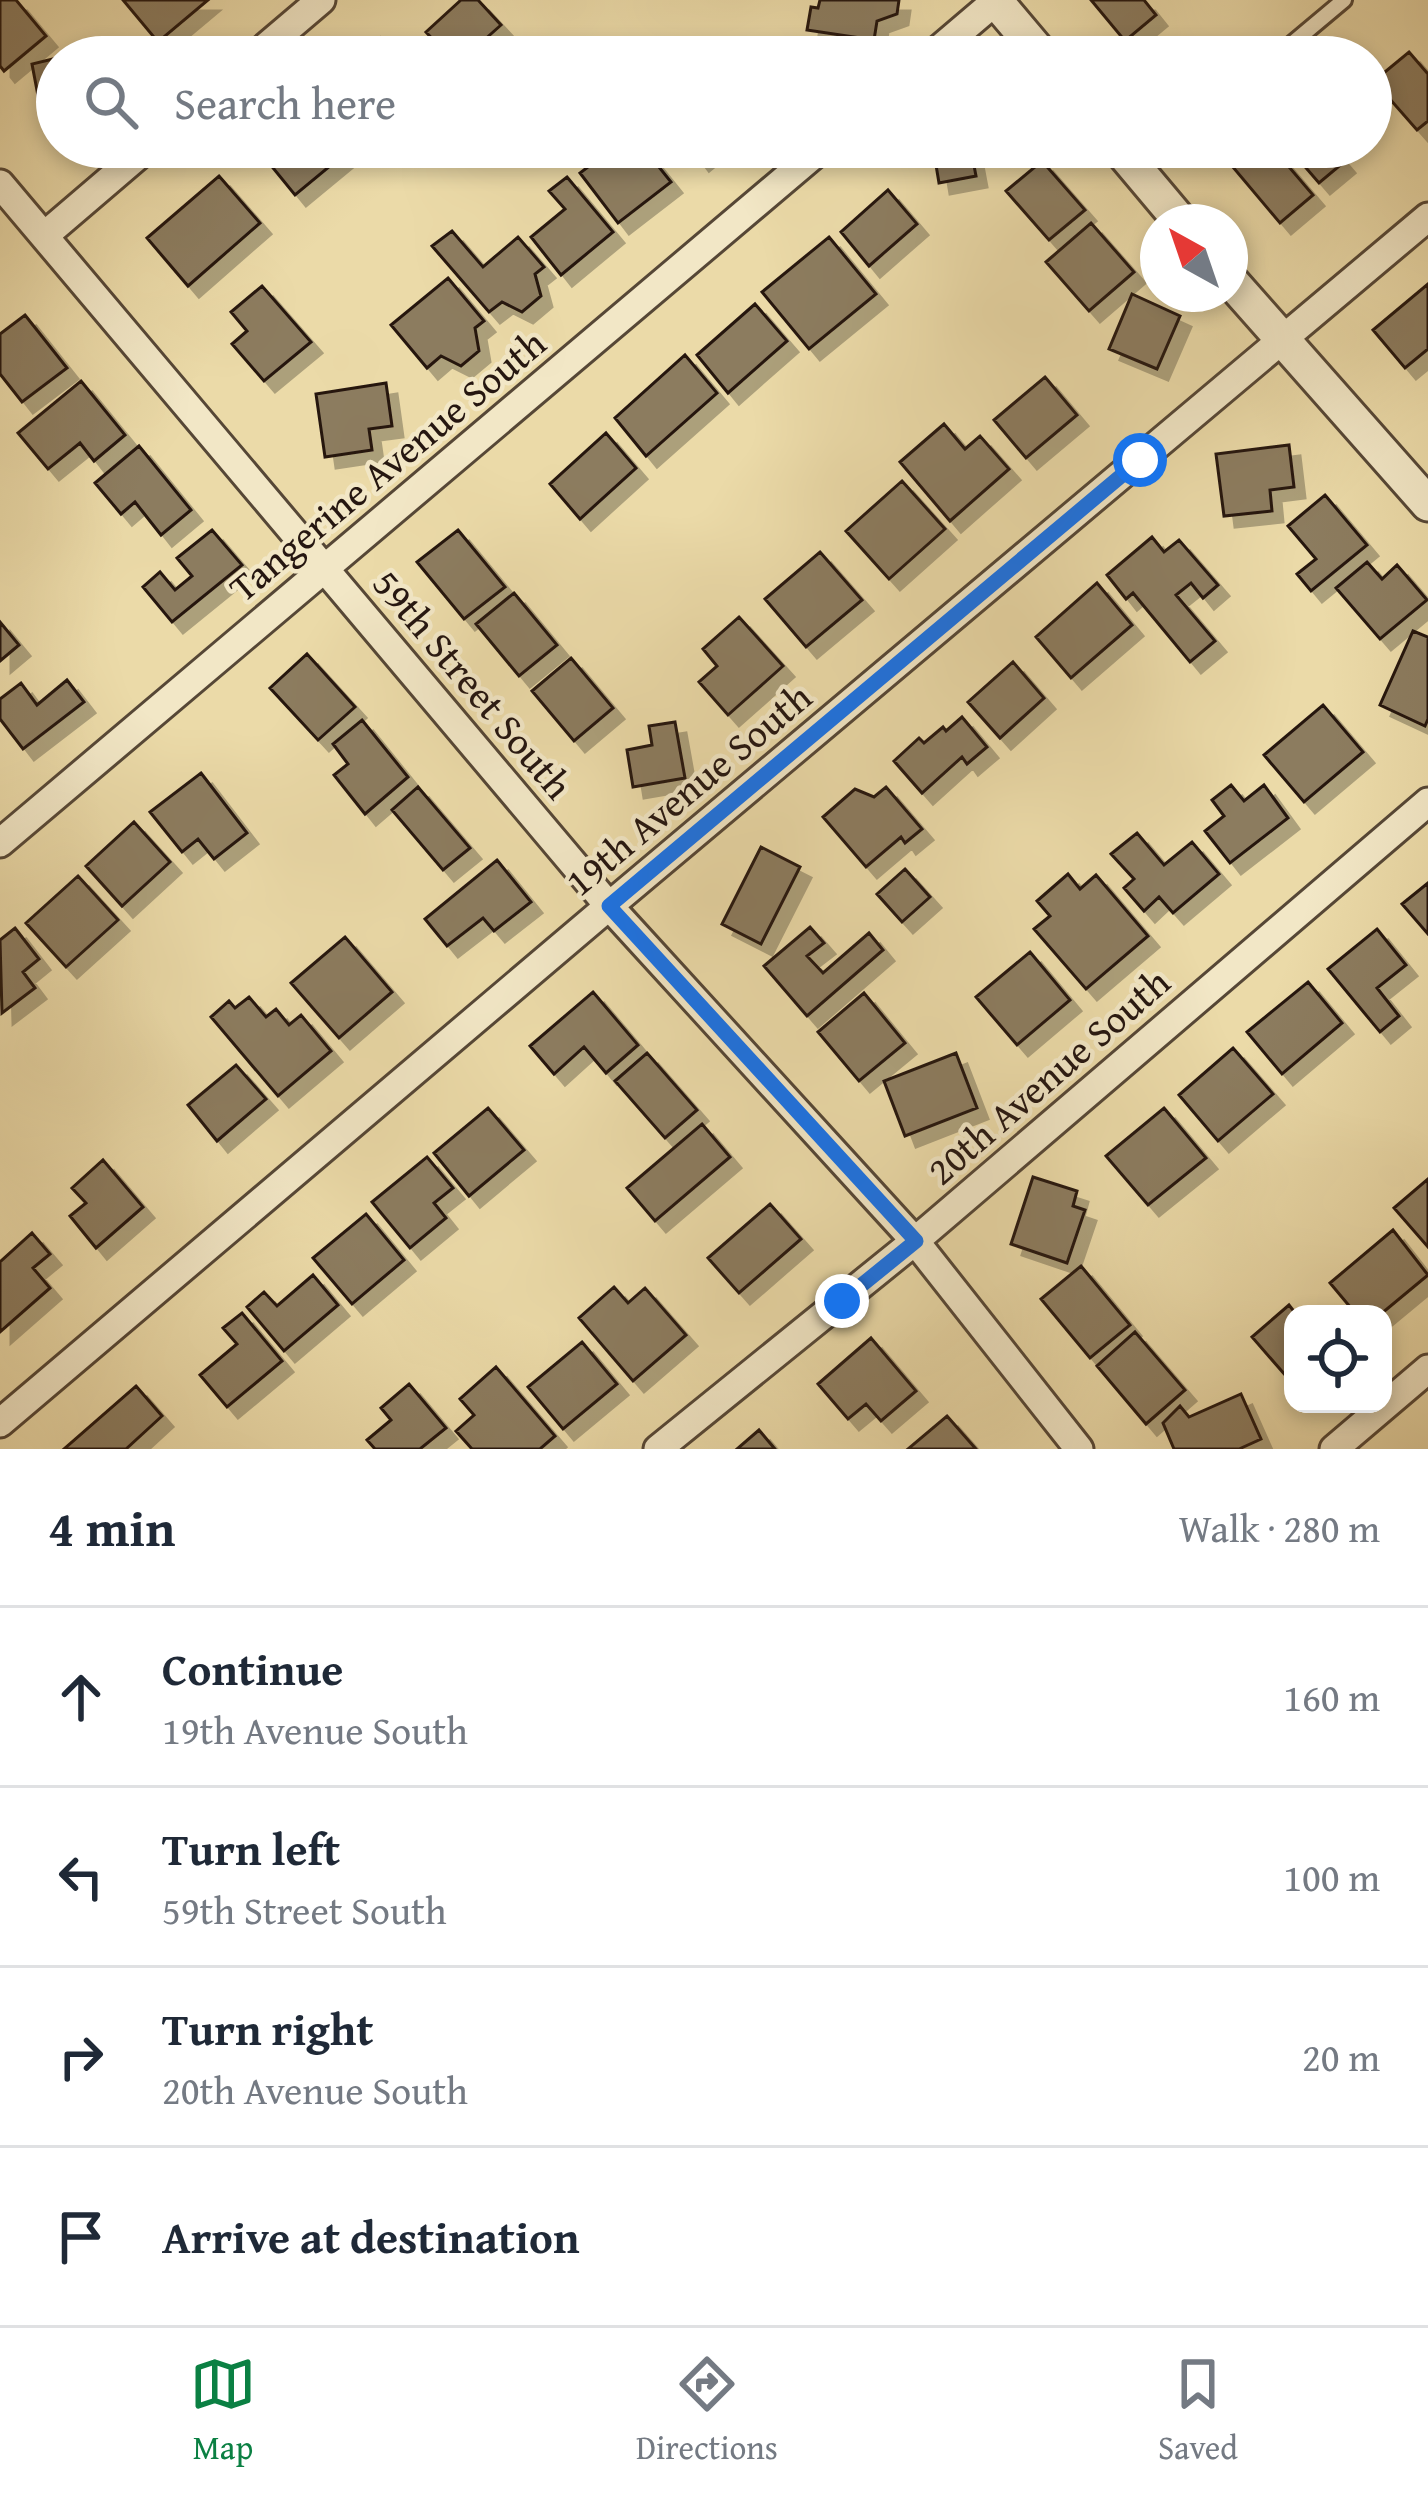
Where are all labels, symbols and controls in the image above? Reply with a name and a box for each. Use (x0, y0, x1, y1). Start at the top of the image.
search box (36, 36, 1392, 168)
icon: search (78, 69, 144, 135)
text: Search here (174, 70, 396, 135)
north arrow (1140, 204, 1248, 312)
street label: Tangerine Avenue South (216, 315, 558, 614)
route start (1113, 433, 1167, 487)
street label: 59th Street South (360, 556, 587, 811)
street label: 19th Avenue South (552, 668, 823, 909)
street label: 20th Avenue South (914, 954, 1182, 1197)
route end (815, 1274, 869, 1328)
map controls (1284, 1305, 1392, 1413)
button: locate (1284, 1305, 1392, 1413)
text: 4 min (48, 1490, 175, 1565)
text: Walk · 280 m (1179, 1499, 1380, 1556)
text: Continue (162, 1636, 343, 1701)
icon: ahead (48, 1664, 114, 1730)
text: 160 m (1283, 1668, 1380, 1725)
text: 19th Avenue South (162, 1701, 468, 1758)
text: Turn left (162, 1816, 340, 1881)
icon: left (48, 1844, 114, 1910)
text: 100 m (1283, 1848, 1380, 1905)
text: 59th Street South (162, 1881, 447, 1938)
text: Turn right (162, 1996, 374, 2061)
icon: right (48, 2024, 114, 2090)
text: 20 m (1302, 2028, 1380, 2085)
text: 20th Avenue South (162, 2061, 468, 2118)
icon: arrive (48, 2204, 114, 2270)
text: Arrive at destination (162, 2204, 580, 2269)
tab: Map (190, 2351, 256, 2471)
tab: Directions (636, 2351, 778, 2471)
tab: Saved (1158, 2351, 1238, 2471)

